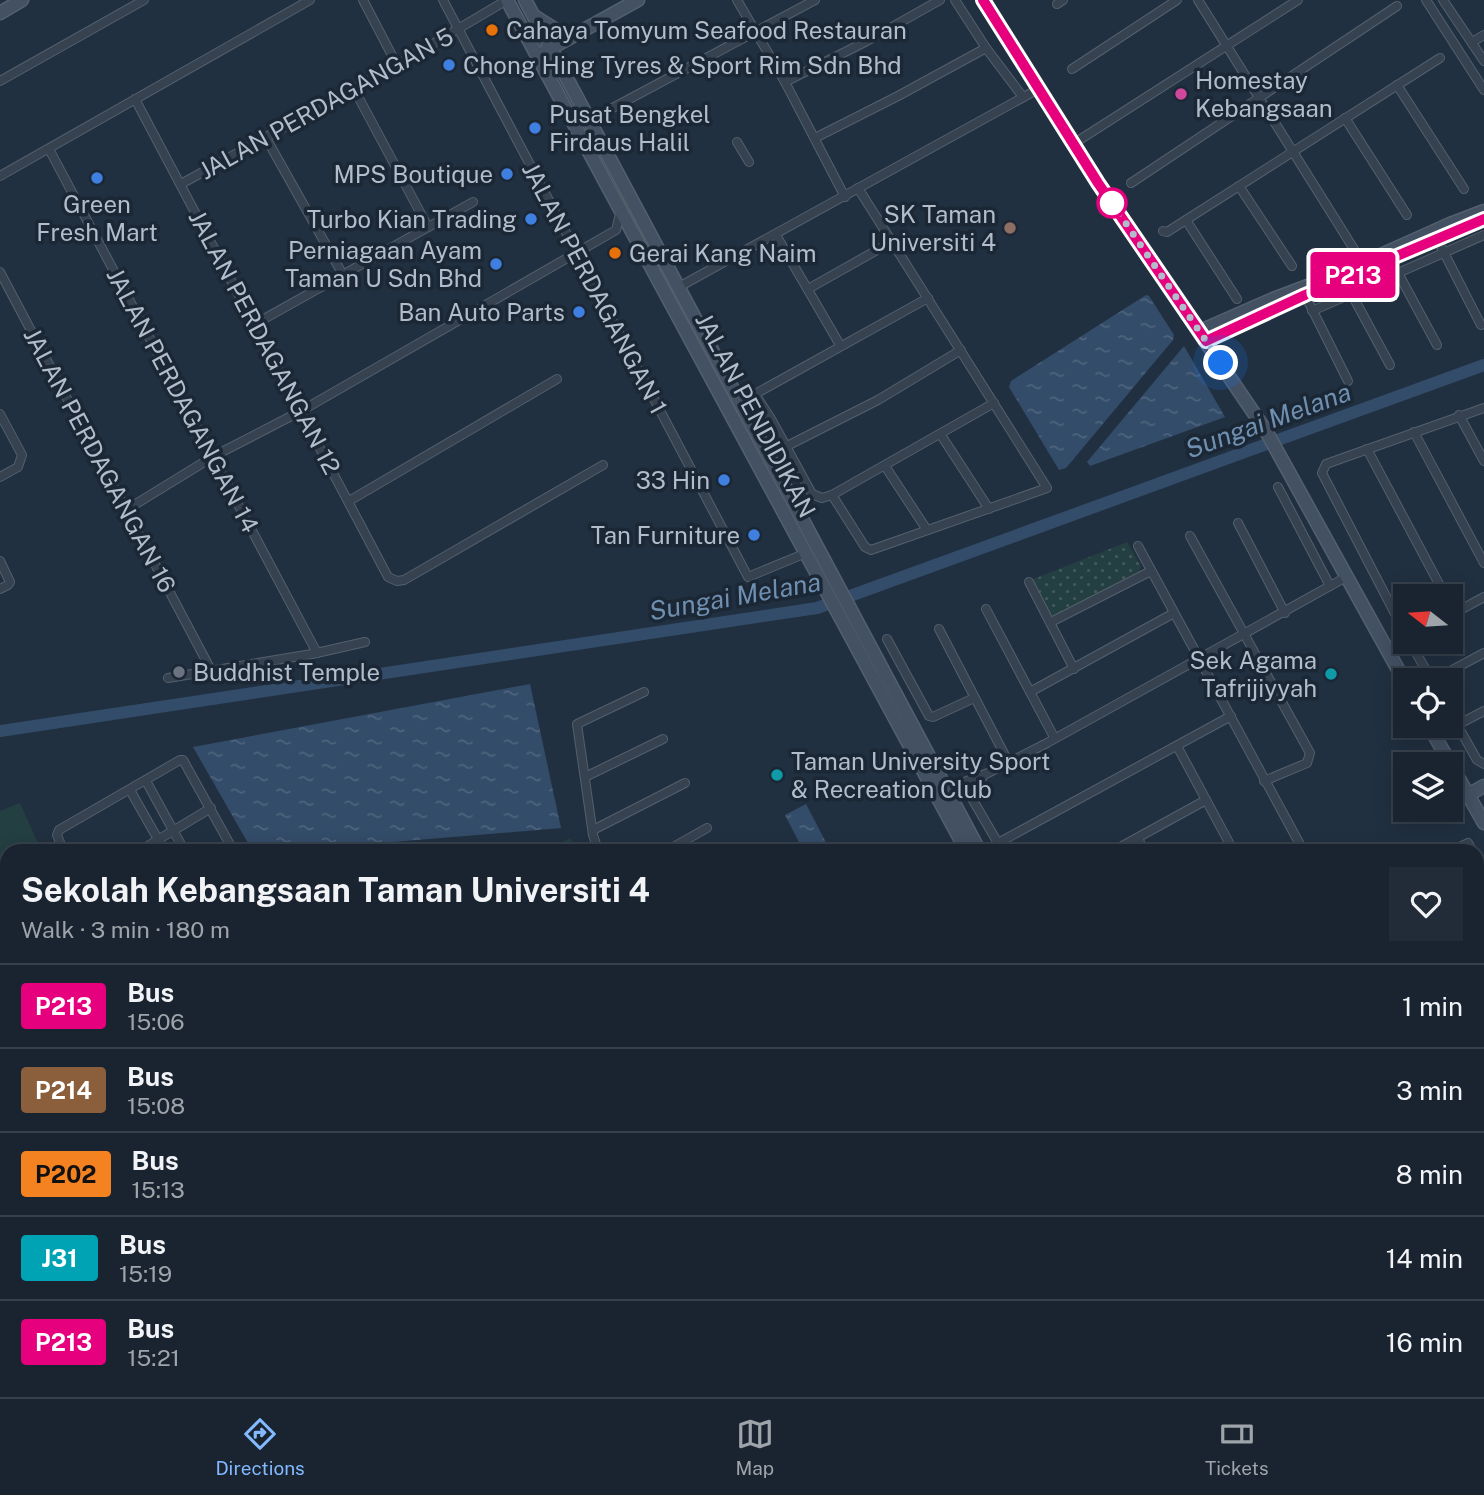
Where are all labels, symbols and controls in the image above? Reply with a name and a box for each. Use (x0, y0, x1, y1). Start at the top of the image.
place label: Cahaya Tomyum Seafood Restauran (506, 16, 907, 44)
street label: JALAN PERDAGANGAN 5 (194, 21, 458, 185)
marker: Cahaya Tomyum Seafood Restauran (484, 22, 500, 38)
place label: Chong Hing Tyres & Sport Rim Sdn Bhd (463, 51, 902, 79)
marker: Chong Hing Tyres & Sport Rim Sdn Bhd (441, 57, 457, 73)
place label: Homestay Kebangsaan (1195, 66, 1333, 122)
marker: Homestay Kebangsaan (1173, 86, 1189, 102)
place label: Pusat Bengkel Firdaus Halil (549, 100, 711, 156)
marker: Pusat Bengkel Firdaus Halil (527, 120, 543, 136)
street label: JALAN PERDAGANGAN 1 (517, 158, 673, 418)
place label: MPS Boutique (334, 160, 493, 188)
marker: MPS Boutique (499, 166, 515, 182)
marker: Green Fresh Mart (89, 170, 105, 186)
unlabelled marker (1097, 188, 1127, 218)
place label: Green Fresh Mart (36, 190, 158, 246)
place label: SK Taman Universiti 4 (870, 200, 996, 256)
street label: JALAN PERDAGANGAN 12 (183, 205, 347, 479)
place label: Turbo Kian Trading (307, 205, 517, 233)
marker: Turbo Kian Trading (523, 211, 539, 227)
marker: SK Taman Universiti 4 (1002, 220, 1018, 236)
place label: Perniagaan Ayam Taman U Sdn Bhd (285, 236, 482, 292)
place label: Gerai Kang Naim (629, 239, 816, 267)
marker: Gerai Kang Naim (607, 245, 623, 261)
line badge: P213 (1304, 252, 1402, 298)
marker: Perniagaan Ayam Taman U Sdn Bhd (488, 256, 504, 272)
text: P213 (1324, 261, 1382, 289)
street label: JALAN PERDAGANGAN 14 (101, 263, 265, 537)
place label: Ban Auto Parts (398, 298, 565, 326)
marker: Ban Auto Parts (571, 304, 587, 320)
street label: JALAN PENDIDIKAN (690, 308, 822, 522)
street label: JALAN PERDAGANGAN 16 (18, 323, 182, 597)
your location (1203, 345, 1238, 380)
water label: Sungai Melana (1181, 376, 1355, 464)
place label: 33 Hin (636, 466, 710, 494)
marker: 33 Hin (716, 472, 732, 488)
place label: Tan Furniture (591, 521, 740, 549)
marker: Tan Furniture (746, 527, 762, 543)
water label: Sungai Melana (647, 566, 823, 626)
north arrow (1393, 584, 1463, 654)
map controls (1393, 584, 1463, 822)
place label: Sek Agama Tafrijiyyah (1190, 646, 1317, 702)
place label: Buddhist Temple (193, 658, 380, 686)
marker: Buddhist Temple (171, 664, 187, 680)
marker: Sek Agama Tafrijiyyah (1323, 666, 1339, 682)
button: locate (1393, 668, 1463, 738)
place label: Taman University Sport & Recreation Club (791, 747, 1050, 803)
button: layers (1393, 752, 1463, 822)
marker: Taman University Sport & Recreation Club (769, 767, 785, 783)
button: heart (1389, 867, 1463, 941)
text: Sekolah Kebangsaan Taman Universiti 4 (21, 871, 650, 909)
text: Walk · 3 min · 180 m (21, 916, 230, 943)
text: Bus (127, 977, 174, 1008)
text: 1 min (1402, 991, 1463, 1022)
text: P213 (35, 992, 92, 1020)
text: 15:06 (127, 1008, 185, 1035)
text: Bus (127, 1061, 174, 1092)
text: 3 min (1396, 1075, 1463, 1106)
text: P214 (35, 1076, 92, 1104)
text: 15:08 (127, 1092, 185, 1119)
text: Bus (132, 1145, 179, 1176)
text: 8 min (1396, 1159, 1463, 1190)
text: P202 (35, 1160, 97, 1188)
text: 15:13 (132, 1176, 185, 1203)
text: Bus (119, 1229, 166, 1260)
text: 14 min (1386, 1243, 1463, 1274)
text: J31 (42, 1244, 77, 1272)
text: 15:19 (119, 1260, 172, 1287)
text: Bus (127, 1313, 174, 1344)
text: 16 min (1386, 1327, 1463, 1358)
text: P213 (35, 1328, 92, 1356)
text: 15:21 (127, 1344, 180, 1371)
tab: Directions (215, 1415, 305, 1479)
tab: Map (735, 1415, 774, 1479)
tab: Tickets (1205, 1415, 1269, 1479)

